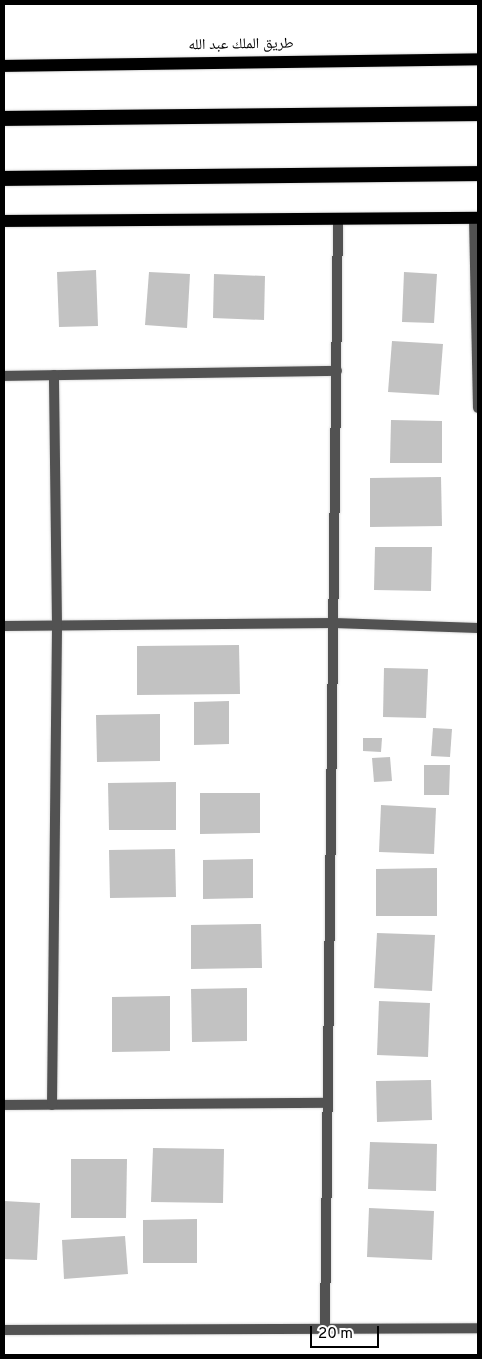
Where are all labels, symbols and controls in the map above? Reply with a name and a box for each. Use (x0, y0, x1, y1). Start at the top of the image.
street label: طريق الملك عبد الله (188, 35, 294, 55)
scale bar (312, 1316, 381, 1348)
text: 20 m (318, 1325, 353, 1344)

